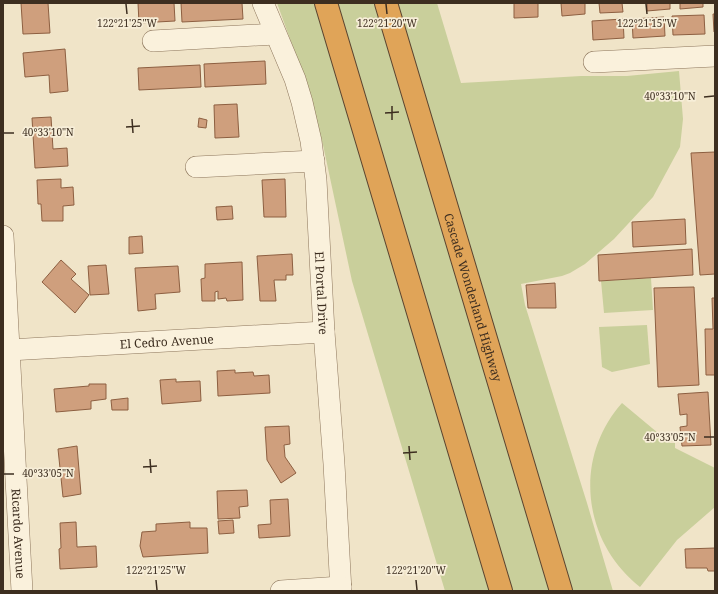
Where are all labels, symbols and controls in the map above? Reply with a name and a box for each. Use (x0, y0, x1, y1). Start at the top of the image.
text: 122°21'25"W (97, 16, 157, 30)
text: 122°21'20"W (357, 16, 417, 30)
text: 122°21'15"W (617, 16, 677, 30)
text: 40°33'10"N (644, 89, 696, 103)
text: 40°33'10"N (22, 125, 74, 139)
street label: Cascade Wonderland Highway (440, 211, 507, 384)
street label: El Portal Drive (311, 251, 333, 335)
street label: El Cedro Avenue (119, 330, 214, 352)
text: 40°33'05"N (644, 430, 696, 444)
text: 40°33'05"N (22, 466, 74, 480)
street label: Ricardo Avenue (8, 488, 30, 579)
text: 122°21'25"W (126, 563, 186, 577)
text: 122°21'20"W (386, 563, 446, 577)

